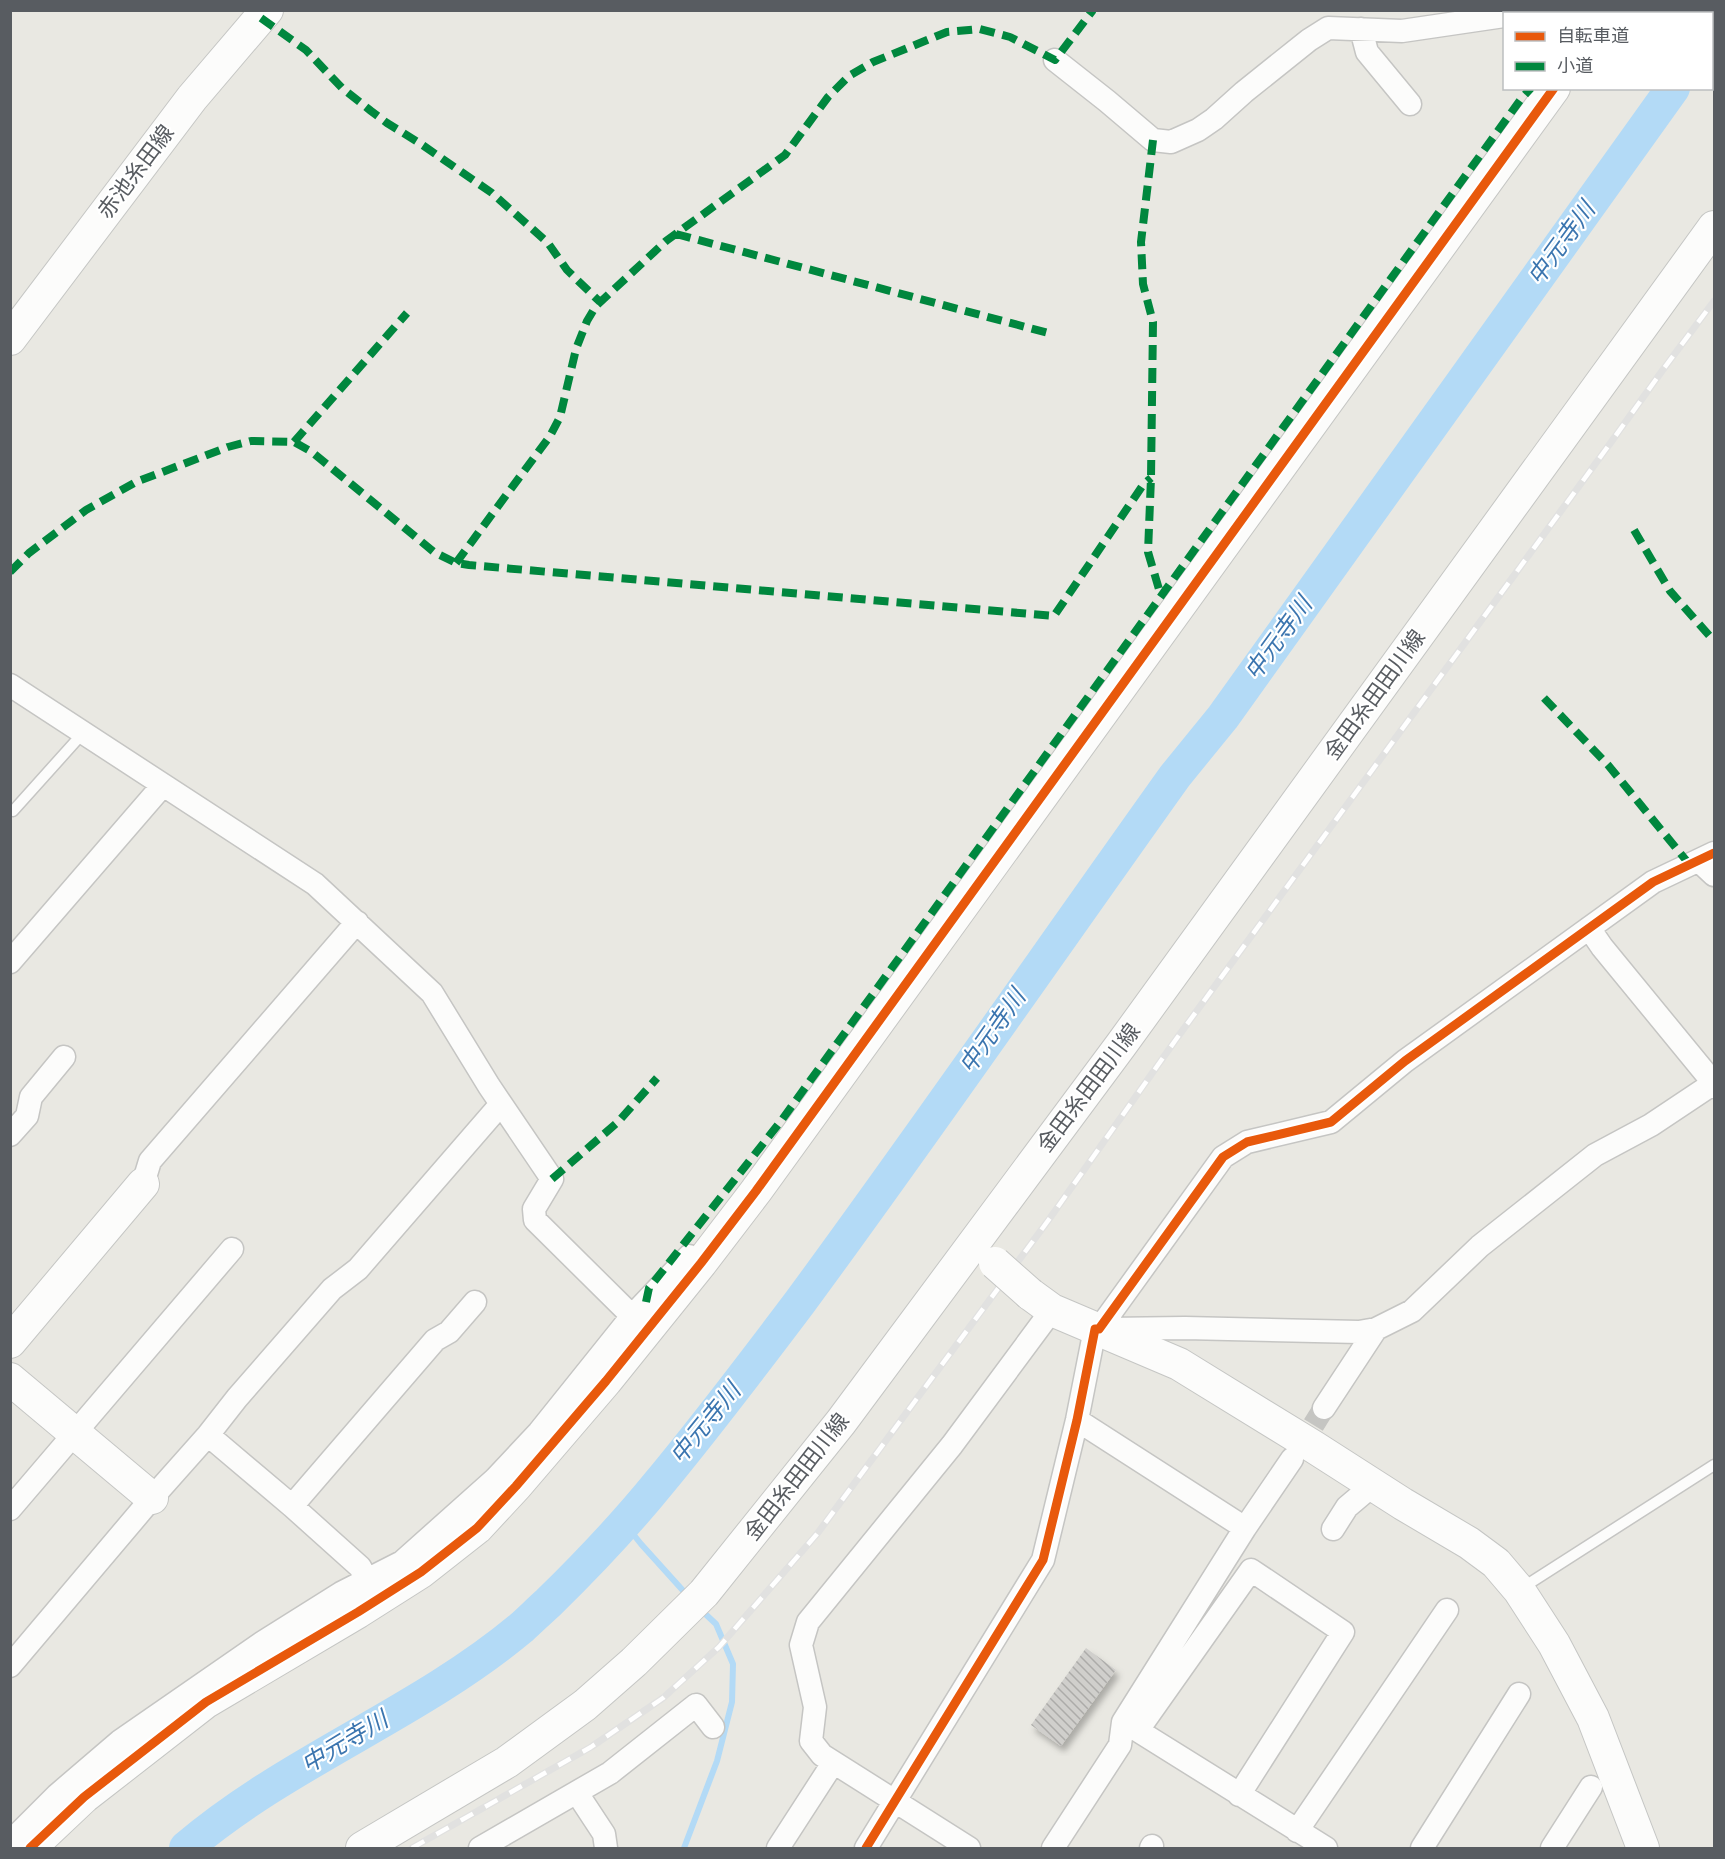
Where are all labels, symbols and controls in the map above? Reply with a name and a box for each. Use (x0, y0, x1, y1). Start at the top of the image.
legend (1503, 12, 1713, 90)
text: 自転車道 (1557, 26, 1629, 46)
text: 小道 (1557, 56, 1593, 76)
street label: 赤池糸田線 (93, 121, 178, 223)
water label: 中元寺川 (1522, 195, 1602, 290)
water label: 中元寺川 (1239, 590, 1319, 685)
street label: 金田糸田田川線 (1320, 626, 1429, 764)
water label: 中元寺川 (954, 982, 1032, 1078)
street label: 金田糸田田川線 (1033, 1019, 1144, 1156)
water label: 中元寺川 (665, 1376, 747, 1469)
street label: 金田糸田田川線 (740, 1409, 853, 1544)
water label: 中元寺川 (297, 1705, 395, 1778)

